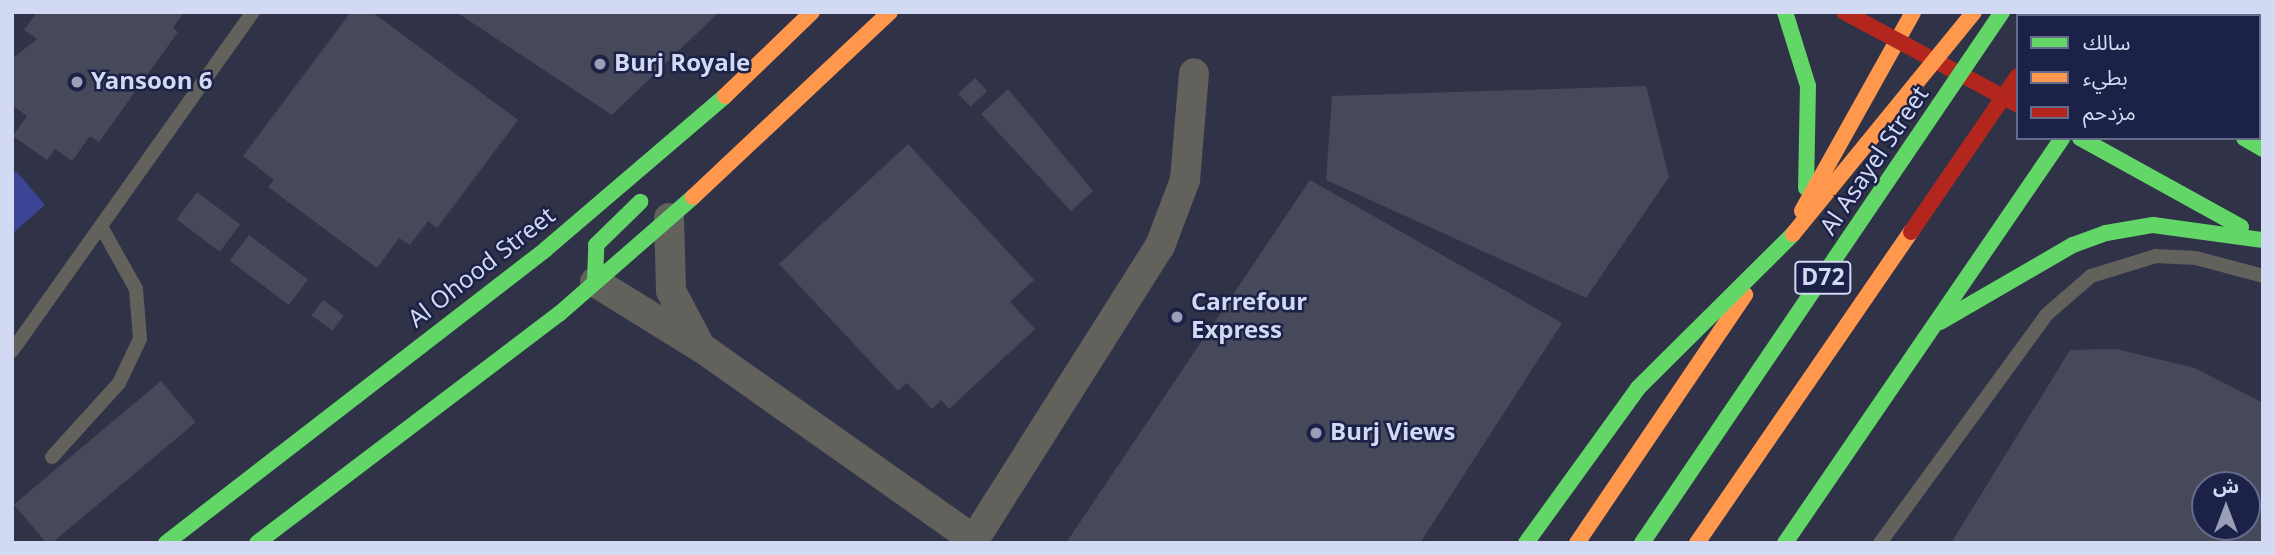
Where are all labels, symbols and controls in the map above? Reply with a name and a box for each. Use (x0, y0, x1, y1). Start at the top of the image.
legend (2016, 14, 2261, 140)
text: سالك (2083, 21, 2130, 65)
place label: Burj Royale (614, 50, 750, 78)
marker: Burj Royale (592, 56, 608, 72)
text: بطيء (2083, 56, 2128, 100)
place label: Yansoon 6 (91, 68, 212, 96)
marker: Yansoon 6 (69, 74, 85, 90)
street label: Al Asayel Street (1815, 81, 1935, 241)
text: مزدحم (2083, 91, 2136, 135)
street label: Al Ohood Street (403, 202, 561, 334)
road number: D72 (1793, 258, 1853, 298)
place label: Carrefour Express (1191, 289, 1307, 345)
marker: Carrefour Express (1169, 309, 1185, 325)
place label: Burj Views (1330, 419, 1455, 447)
marker: Burj Views (1308, 425, 1324, 441)
text: ش (2213, 467, 2239, 507)
north arrow (2191, 471, 2261, 541)

